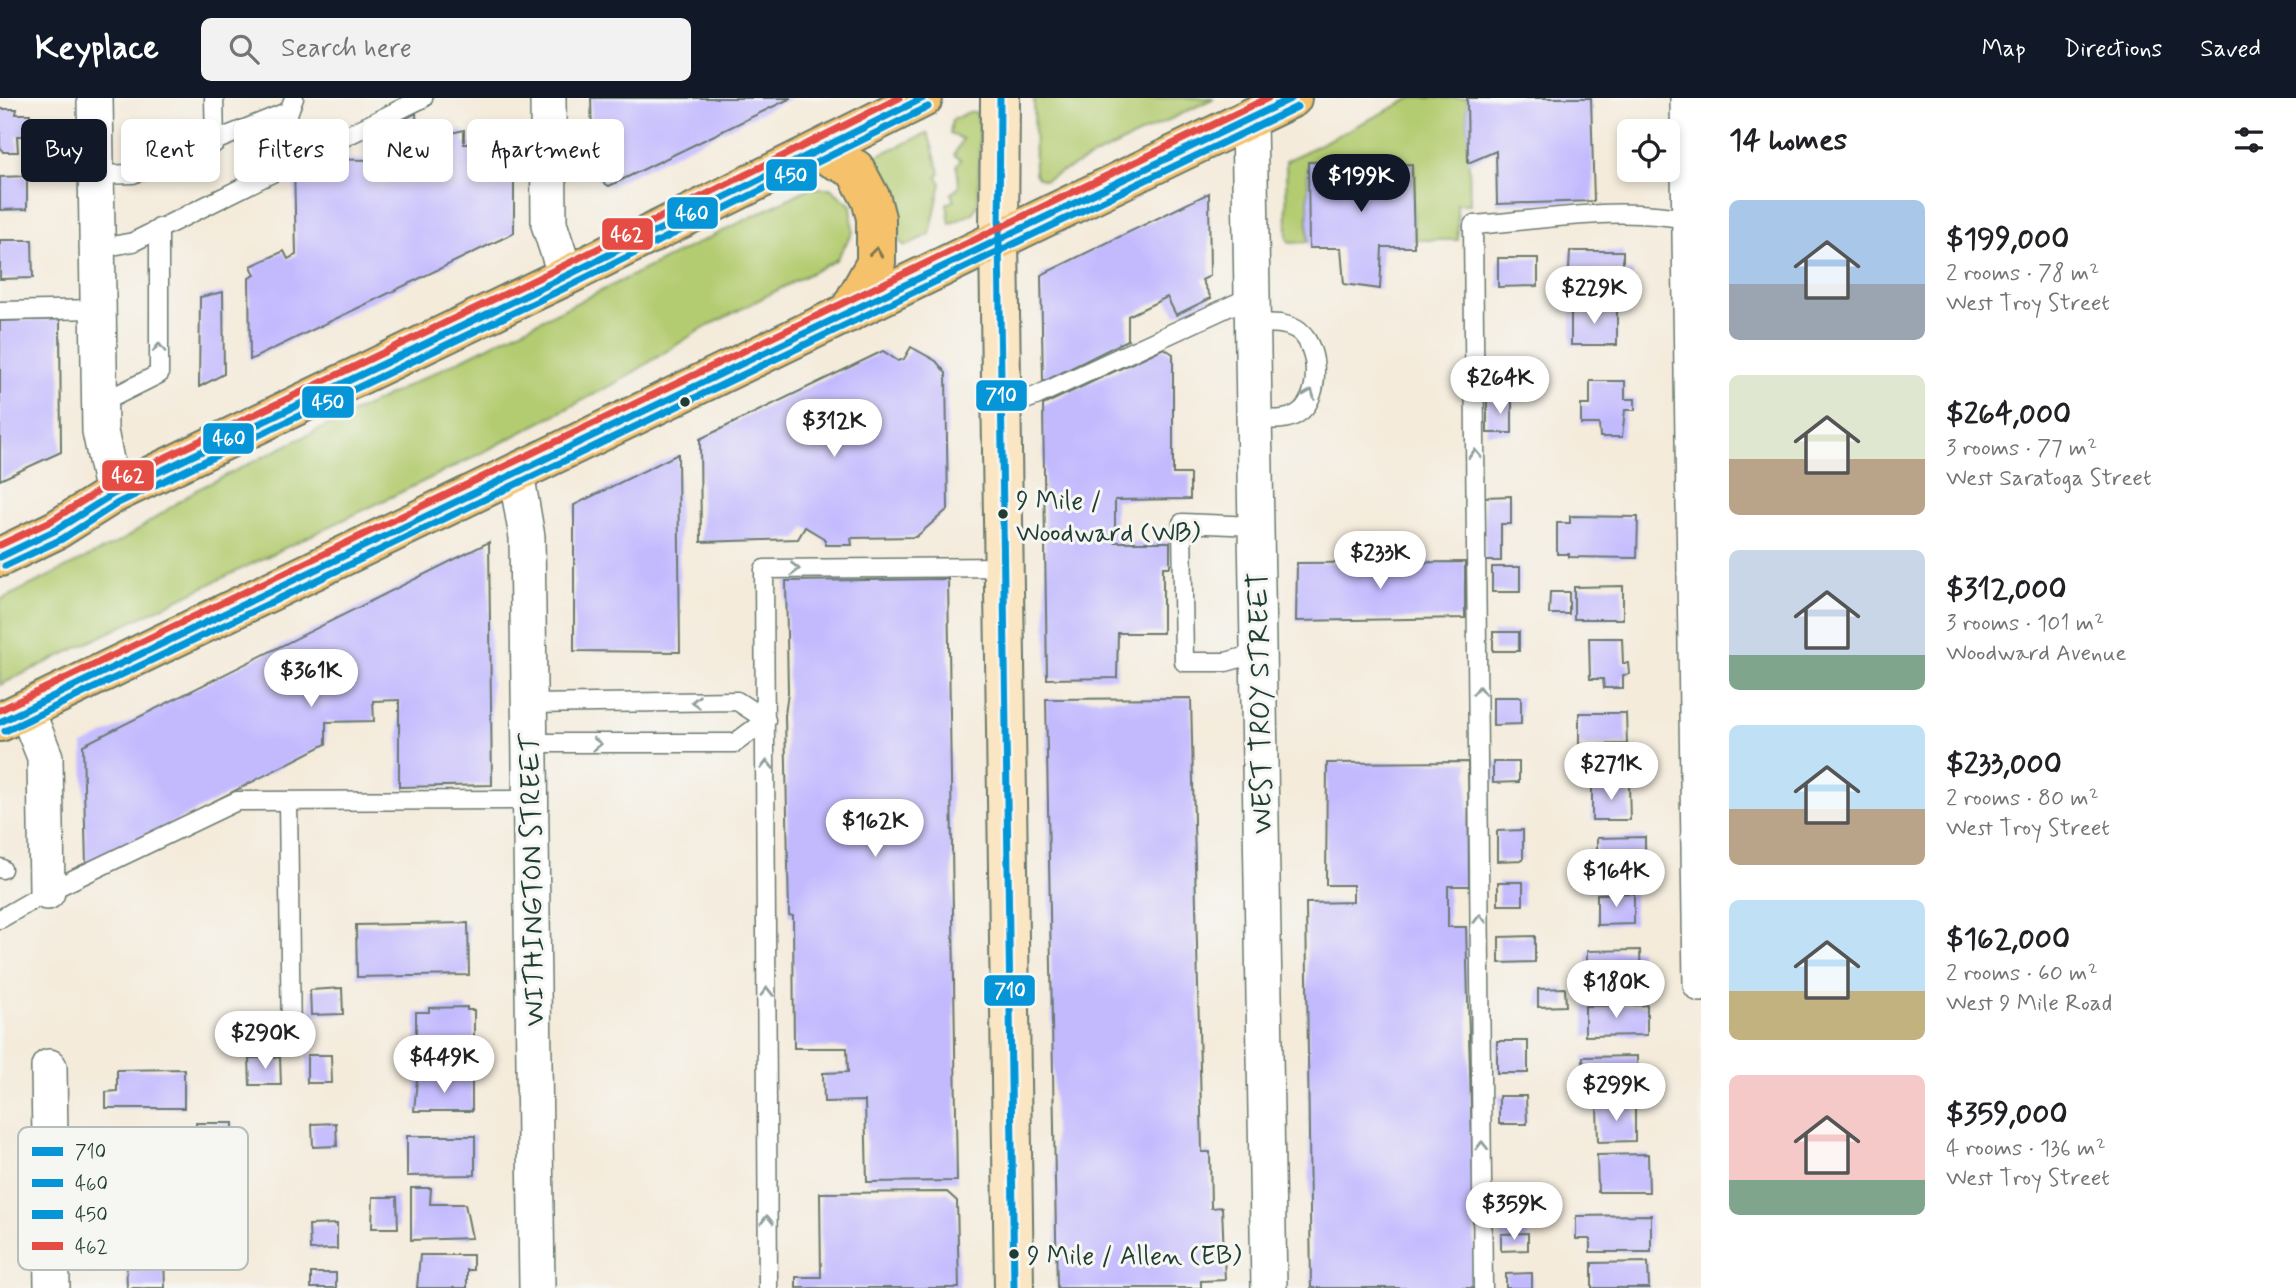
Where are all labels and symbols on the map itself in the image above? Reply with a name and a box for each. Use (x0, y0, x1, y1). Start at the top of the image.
pin: $199K (1312, 155, 1410, 214)
line badge: 450 (765, 158, 818, 192)
text: 450 (775, 164, 807, 189)
line badge: 460 (666, 196, 719, 230)
text: 460 (676, 202, 708, 227)
line badge: 462 (601, 217, 654, 251)
text: 462 (611, 223, 644, 248)
one-way arrow (869, 246, 884, 258)
pin: $229K (1545, 266, 1643, 326)
one-way arrow (151, 343, 167, 353)
pin: $264K (1451, 356, 1549, 416)
line badge: 710 (975, 379, 1028, 412)
text: 710 (985, 384, 1017, 409)
line badge: 450 (301, 385, 355, 419)
one-way arrow (1301, 388, 1315, 400)
text: 450 (312, 391, 344, 416)
unlabelled marker (678, 395, 692, 409)
pin: $312K (785, 400, 883, 459)
line badge: 460 (202, 422, 255, 455)
text: 460 (213, 427, 245, 452)
one-way arrow (1467, 448, 1483, 458)
line badge: 462 (101, 459, 155, 492)
text: 462 (112, 464, 145, 489)
place label: 9 Mile / Woodward (WB) (1016, 485, 1200, 551)
marker: 9 Mile / Woodward (WB) (996, 507, 1010, 521)
pin: $233K (1331, 532, 1429, 591)
one-way arrow (791, 561, 801, 577)
street label: WEST TROY STREET (1241, 572, 1282, 834)
pin: $361K (262, 650, 360, 709)
one-way arrow (1471, 686, 1486, 697)
one-way arrow (690, 694, 701, 710)
street label: WITHINGTON STREET (512, 732, 555, 1027)
one-way arrow (593, 736, 603, 752)
pin: $271K (1562, 742, 1660, 802)
one-way arrow (759, 759, 775, 770)
pin: $162K (826, 800, 924, 859)
pin: $164K (1567, 850, 1665, 909)
one-way arrow (1472, 913, 1488, 924)
pin: $180K (1567, 960, 1665, 1020)
line badge: 710 (983, 974, 1036, 1007)
text: 710 (994, 979, 1026, 1004)
one-way arrow (759, 987, 775, 997)
pin: $290K (216, 1012, 314, 1071)
pin: $449K (395, 1035, 493, 1095)
pin: $299K (1567, 1063, 1665, 1123)
legend (18, 1127, 248, 1270)
text: 710 (75, 1140, 106, 1165)
one-way arrow (1474, 1141, 1490, 1151)
text: 460 (75, 1172, 108, 1197)
pin: $359K (1465, 1182, 1563, 1242)
text: 450 (75, 1203, 108, 1228)
one-way arrow (759, 1214, 775, 1225)
text: 462 (75, 1235, 108, 1260)
place label: 9 Mile / Allen (EB) (1027, 1240, 1241, 1274)
marker: 9 Mile / Allen (EB) (1007, 1247, 1021, 1261)

